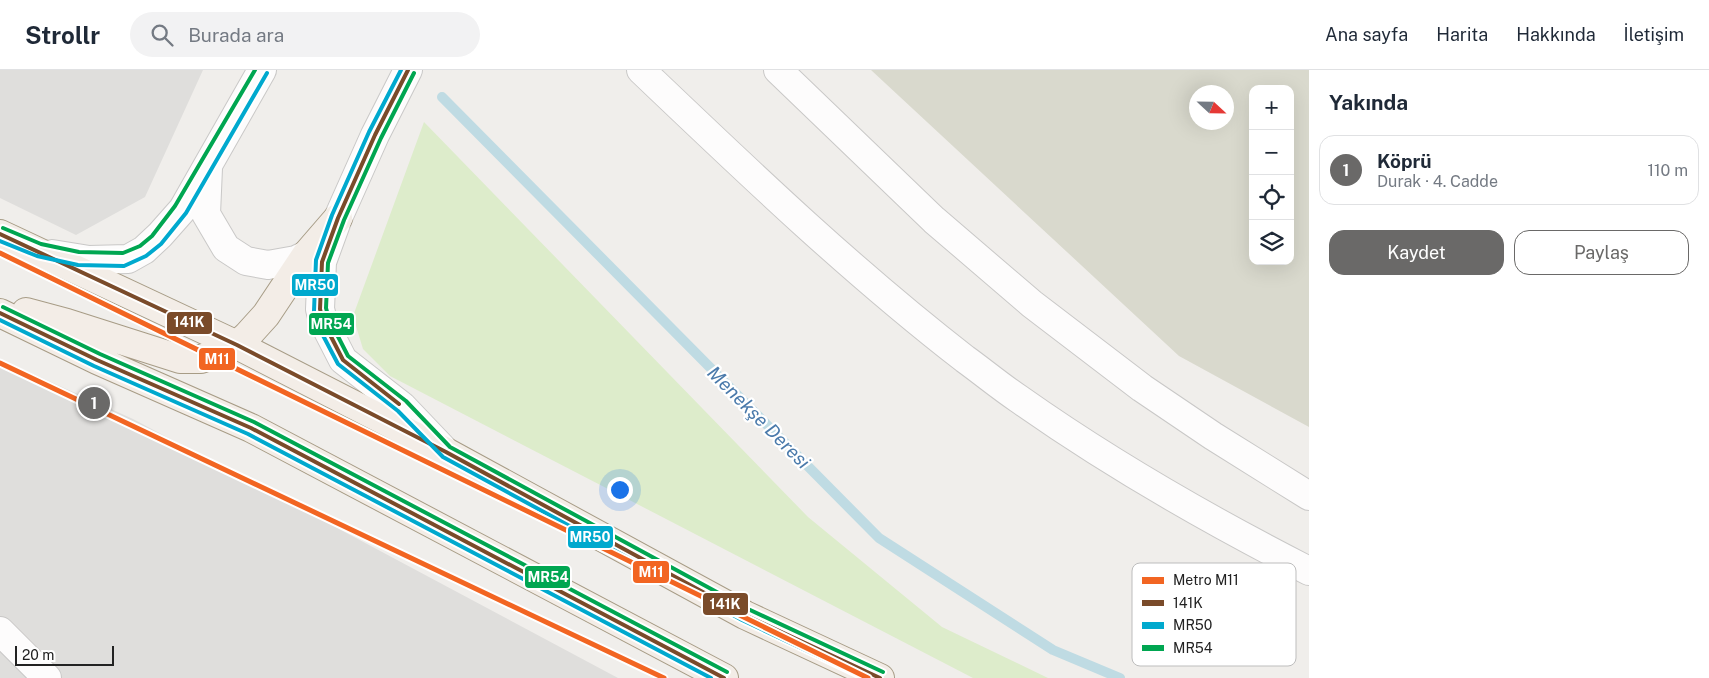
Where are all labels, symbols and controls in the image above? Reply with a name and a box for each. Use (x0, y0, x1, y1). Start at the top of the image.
search box (130, 12, 480, 57)
text: Strollr (25, 21, 100, 49)
icon: search (148, 21, 176, 49)
text: Burada ara (188, 24, 284, 46)
text: Ana sayfa (1325, 24, 1408, 45)
text: Harita (1436, 24, 1488, 45)
text: Hakkında (1516, 24, 1596, 45)
text: İletişim (1624, 24, 1684, 45)
north arrow (1189, 85, 1234, 130)
map controls (1249, 85, 1294, 265)
button: + (1249, 85, 1294, 130)
text: Yakında (1329, 90, 1408, 115)
button: − (1249, 130, 1294, 175)
text: Köprü (1377, 150, 1432, 172)
text: 1 (1343, 161, 1349, 180)
text: 110 m (1647, 161, 1688, 180)
text: Durak · 4. Cadde (1377, 172, 1498, 191)
button: locate (1249, 175, 1294, 220)
button: layers (1249, 220, 1294, 265)
button: Kaydet (1329, 230, 1504, 275)
button: Paylaş (1514, 230, 1689, 275)
line badge: MR50 (291, 273, 339, 297)
text: MR50 (294, 277, 336, 293)
line badge: 141K (166, 311, 213, 335)
line badge: MR54 (308, 312, 355, 336)
text: 141K (173, 314, 205, 330)
text: MR54 (310, 316, 352, 332)
line badge: M11 (198, 347, 236, 371)
text: M11 (205, 351, 229, 367)
water label: Menekşe Deresi (703, 361, 815, 473)
pin: 1 (78, 384, 110, 422)
your location (607, 477, 633, 503)
line badge: MR50 (567, 525, 614, 549)
text: MR50 (569, 529, 611, 545)
line badge: M11 (632, 560, 670, 584)
legend (1132, 563, 1296, 666)
text: M11 (639, 564, 663, 580)
line badge: MR54 (524, 565, 571, 589)
text: MR54 (527, 569, 569, 585)
text: Metro M11 (1173, 572, 1239, 588)
line badge: 141K (702, 592, 749, 616)
text: 141K (1173, 595, 1203, 611)
text: 141K (709, 596, 741, 612)
text: MR50 (1173, 617, 1212, 633)
text: MR54 (1173, 640, 1213, 656)
scale bar (15, 643, 114, 666)
text: 20 m (22, 647, 54, 663)

